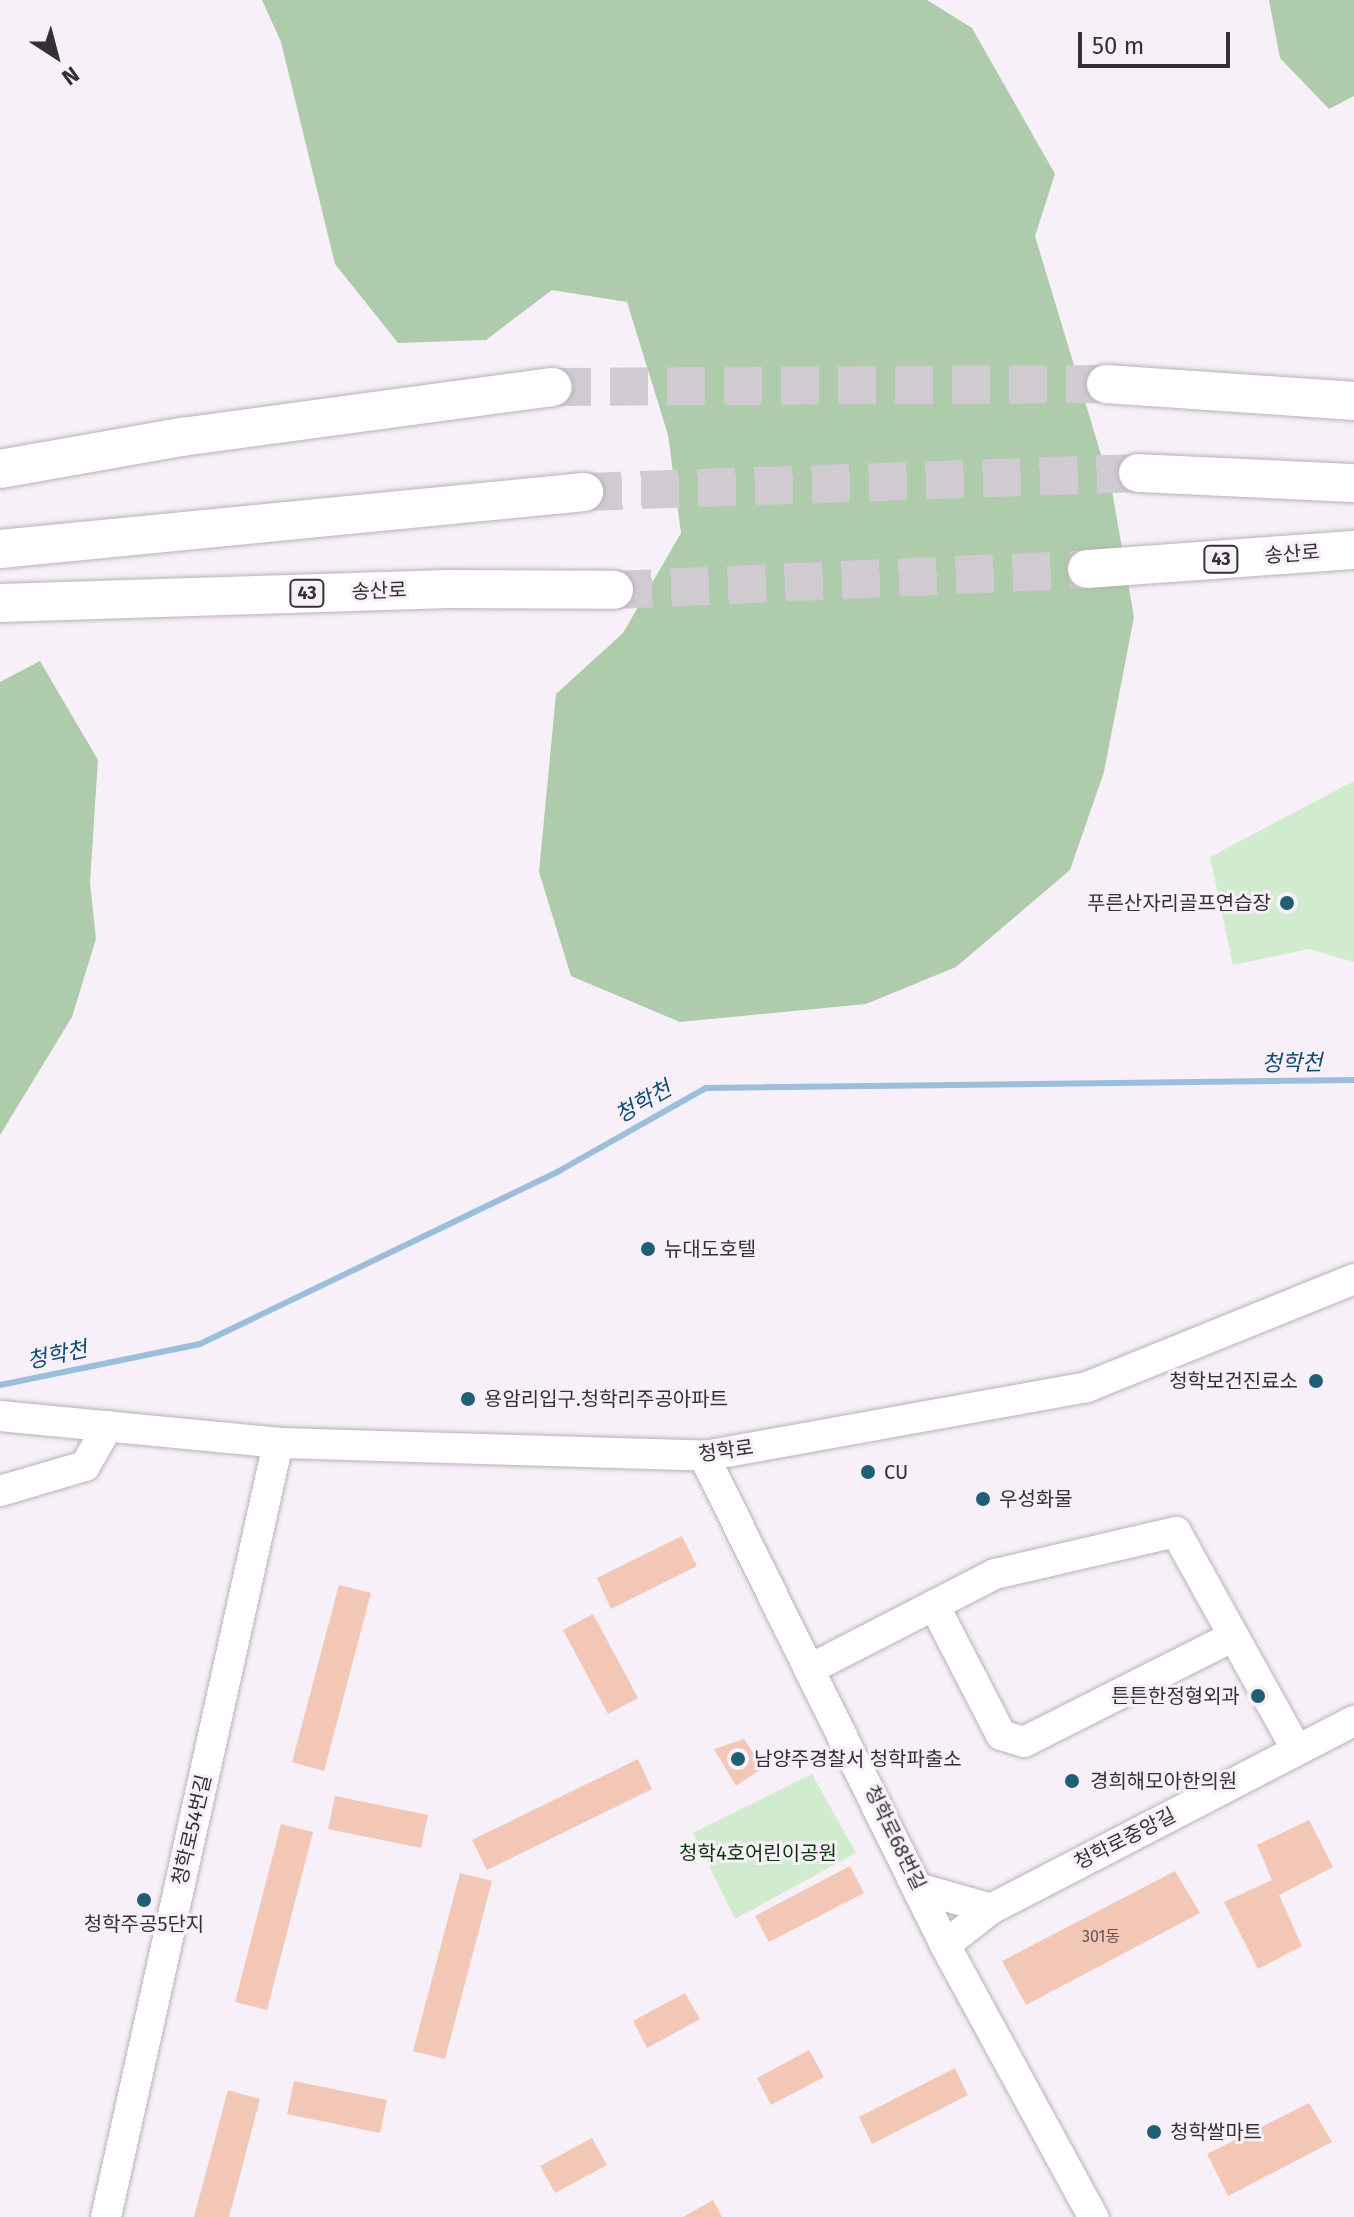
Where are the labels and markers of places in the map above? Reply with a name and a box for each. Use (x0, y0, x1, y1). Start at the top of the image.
place label: 푸른산자리골프연습장 (1087, 891, 1271, 915)
marker: 푸른산자리골프연습장 (1278, 894, 1296, 912)
place label: 뉴대도호텔 (664, 1237, 756, 1261)
marker: 뉴대도호텔 (639, 1240, 657, 1258)
place label: 청학보건진료소 (1169, 1369, 1298, 1393)
marker: 청학보건진료소 (1305, 1370, 1327, 1392)
place label: 용암리입구.청학리주공아파트 (484, 1387, 728, 1411)
marker: 용암리입구.청학리주공아파트 (459, 1390, 477, 1408)
place label: CU (884, 1460, 908, 1484)
marker: CU (859, 1463, 877, 1481)
place label: 우성화물 (999, 1487, 1073, 1511)
marker: 우성화물 (974, 1490, 992, 1508)
place label: 튼튼한정형외과 (1111, 1684, 1240, 1708)
marker: 튼튼한정형외과 (1247, 1685, 1269, 1707)
place label: 남양주경찰서 청학파출소 (754, 1747, 962, 1771)
marker: 남양주경찰서 청학파출소 (729, 1750, 747, 1768)
place label: 경희해모아한의원 (1090, 1769, 1237, 1793)
marker: 경희해모아한의원 (1061, 1770, 1083, 1792)
marker: 청학주공5단지 (135, 1891, 153, 1909)
place label: 청학주공5단지 (84, 1912, 204, 1936)
place label: 청학쌀마트 (1170, 2120, 1262, 2144)
marker: 청학쌀마트 (1145, 2123, 1163, 2141)

